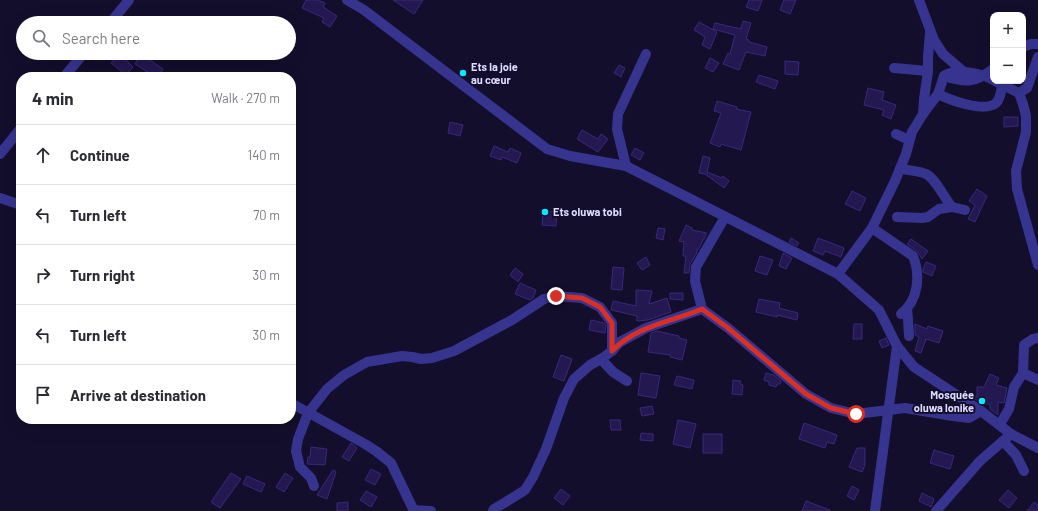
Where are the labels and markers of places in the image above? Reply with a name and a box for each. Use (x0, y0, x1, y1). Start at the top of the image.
place label: Ets la joie au cœur (471, 60, 518, 86)
marker: Ets la joie au cœur (458, 68, 468, 78)
place label: Ets oluwa tobi (553, 205, 622, 218)
marker: Ets oluwa tobi (540, 207, 550, 217)
place label: Mosquée oluwa lonike (914, 388, 974, 414)
marker: Mosquée oluwa lonike (977, 396, 987, 406)

